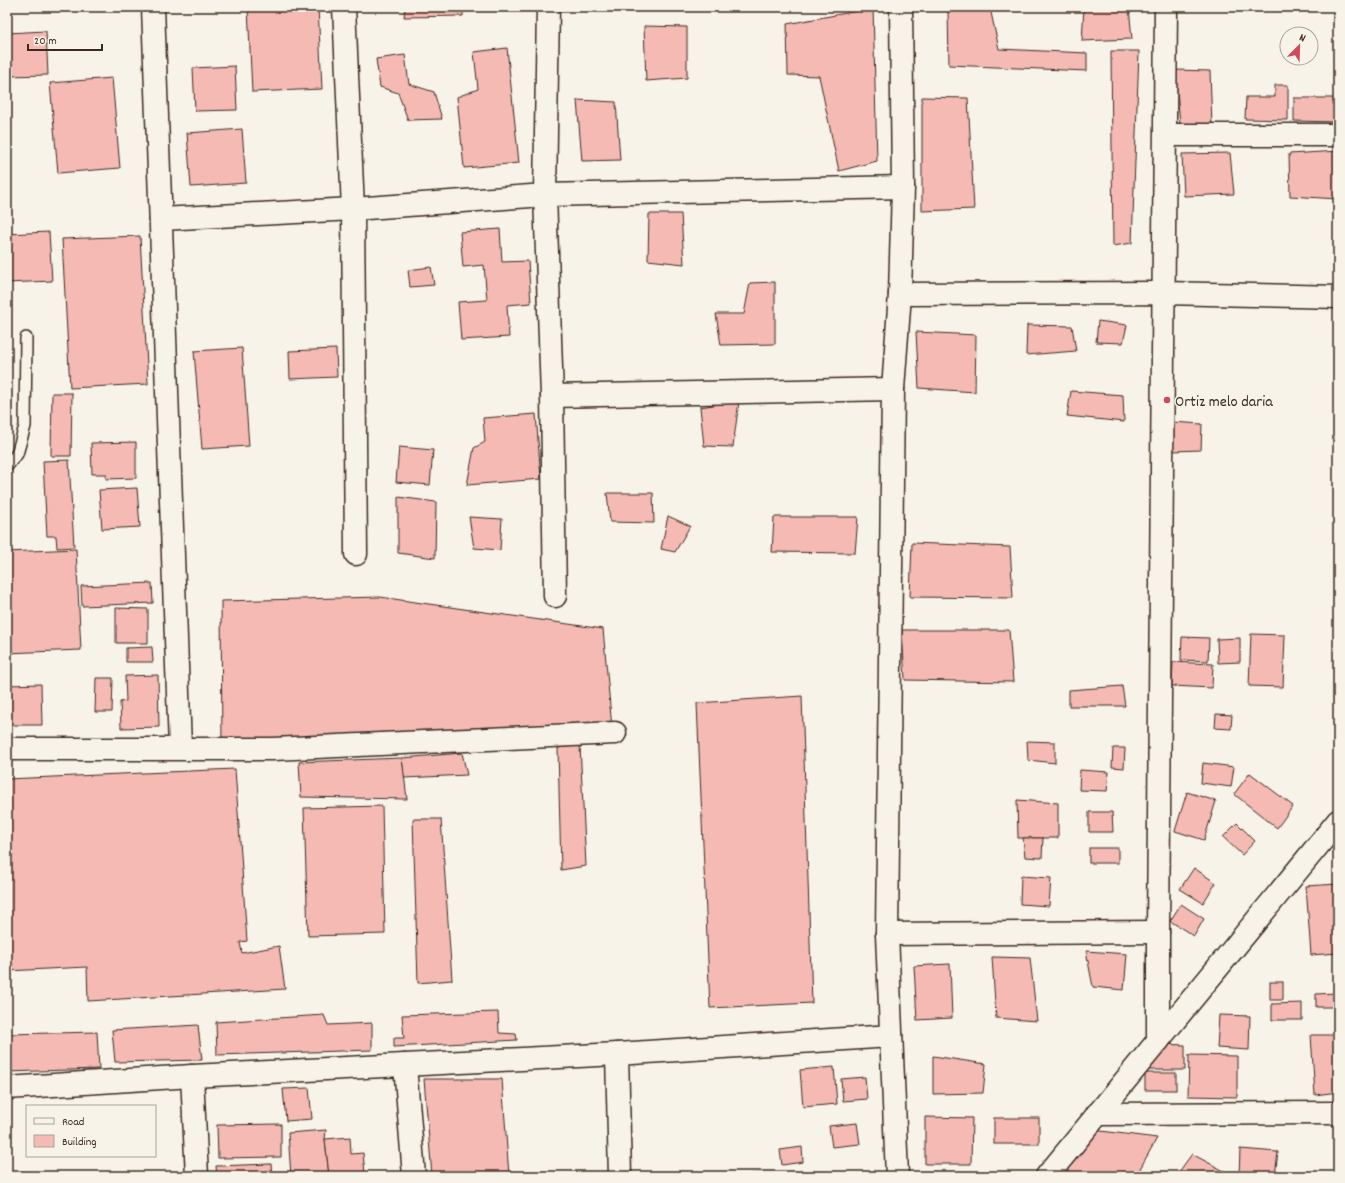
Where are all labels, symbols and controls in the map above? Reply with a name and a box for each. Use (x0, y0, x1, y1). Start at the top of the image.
scale bar (28, 26, 102, 52)
north arrow (1279, 26, 1319, 66)
text: N (1296, 30, 1308, 47)
text: 20 m (34, 33, 57, 50)
place label: Ortiz melo daria (1175, 391, 1273, 414)
marker: Ortiz melo daria (1162, 395, 1172, 405)
legend (26, 1105, 156, 1157)
text: Road (62, 1114, 84, 1131)
text: Building (62, 1134, 97, 1151)

